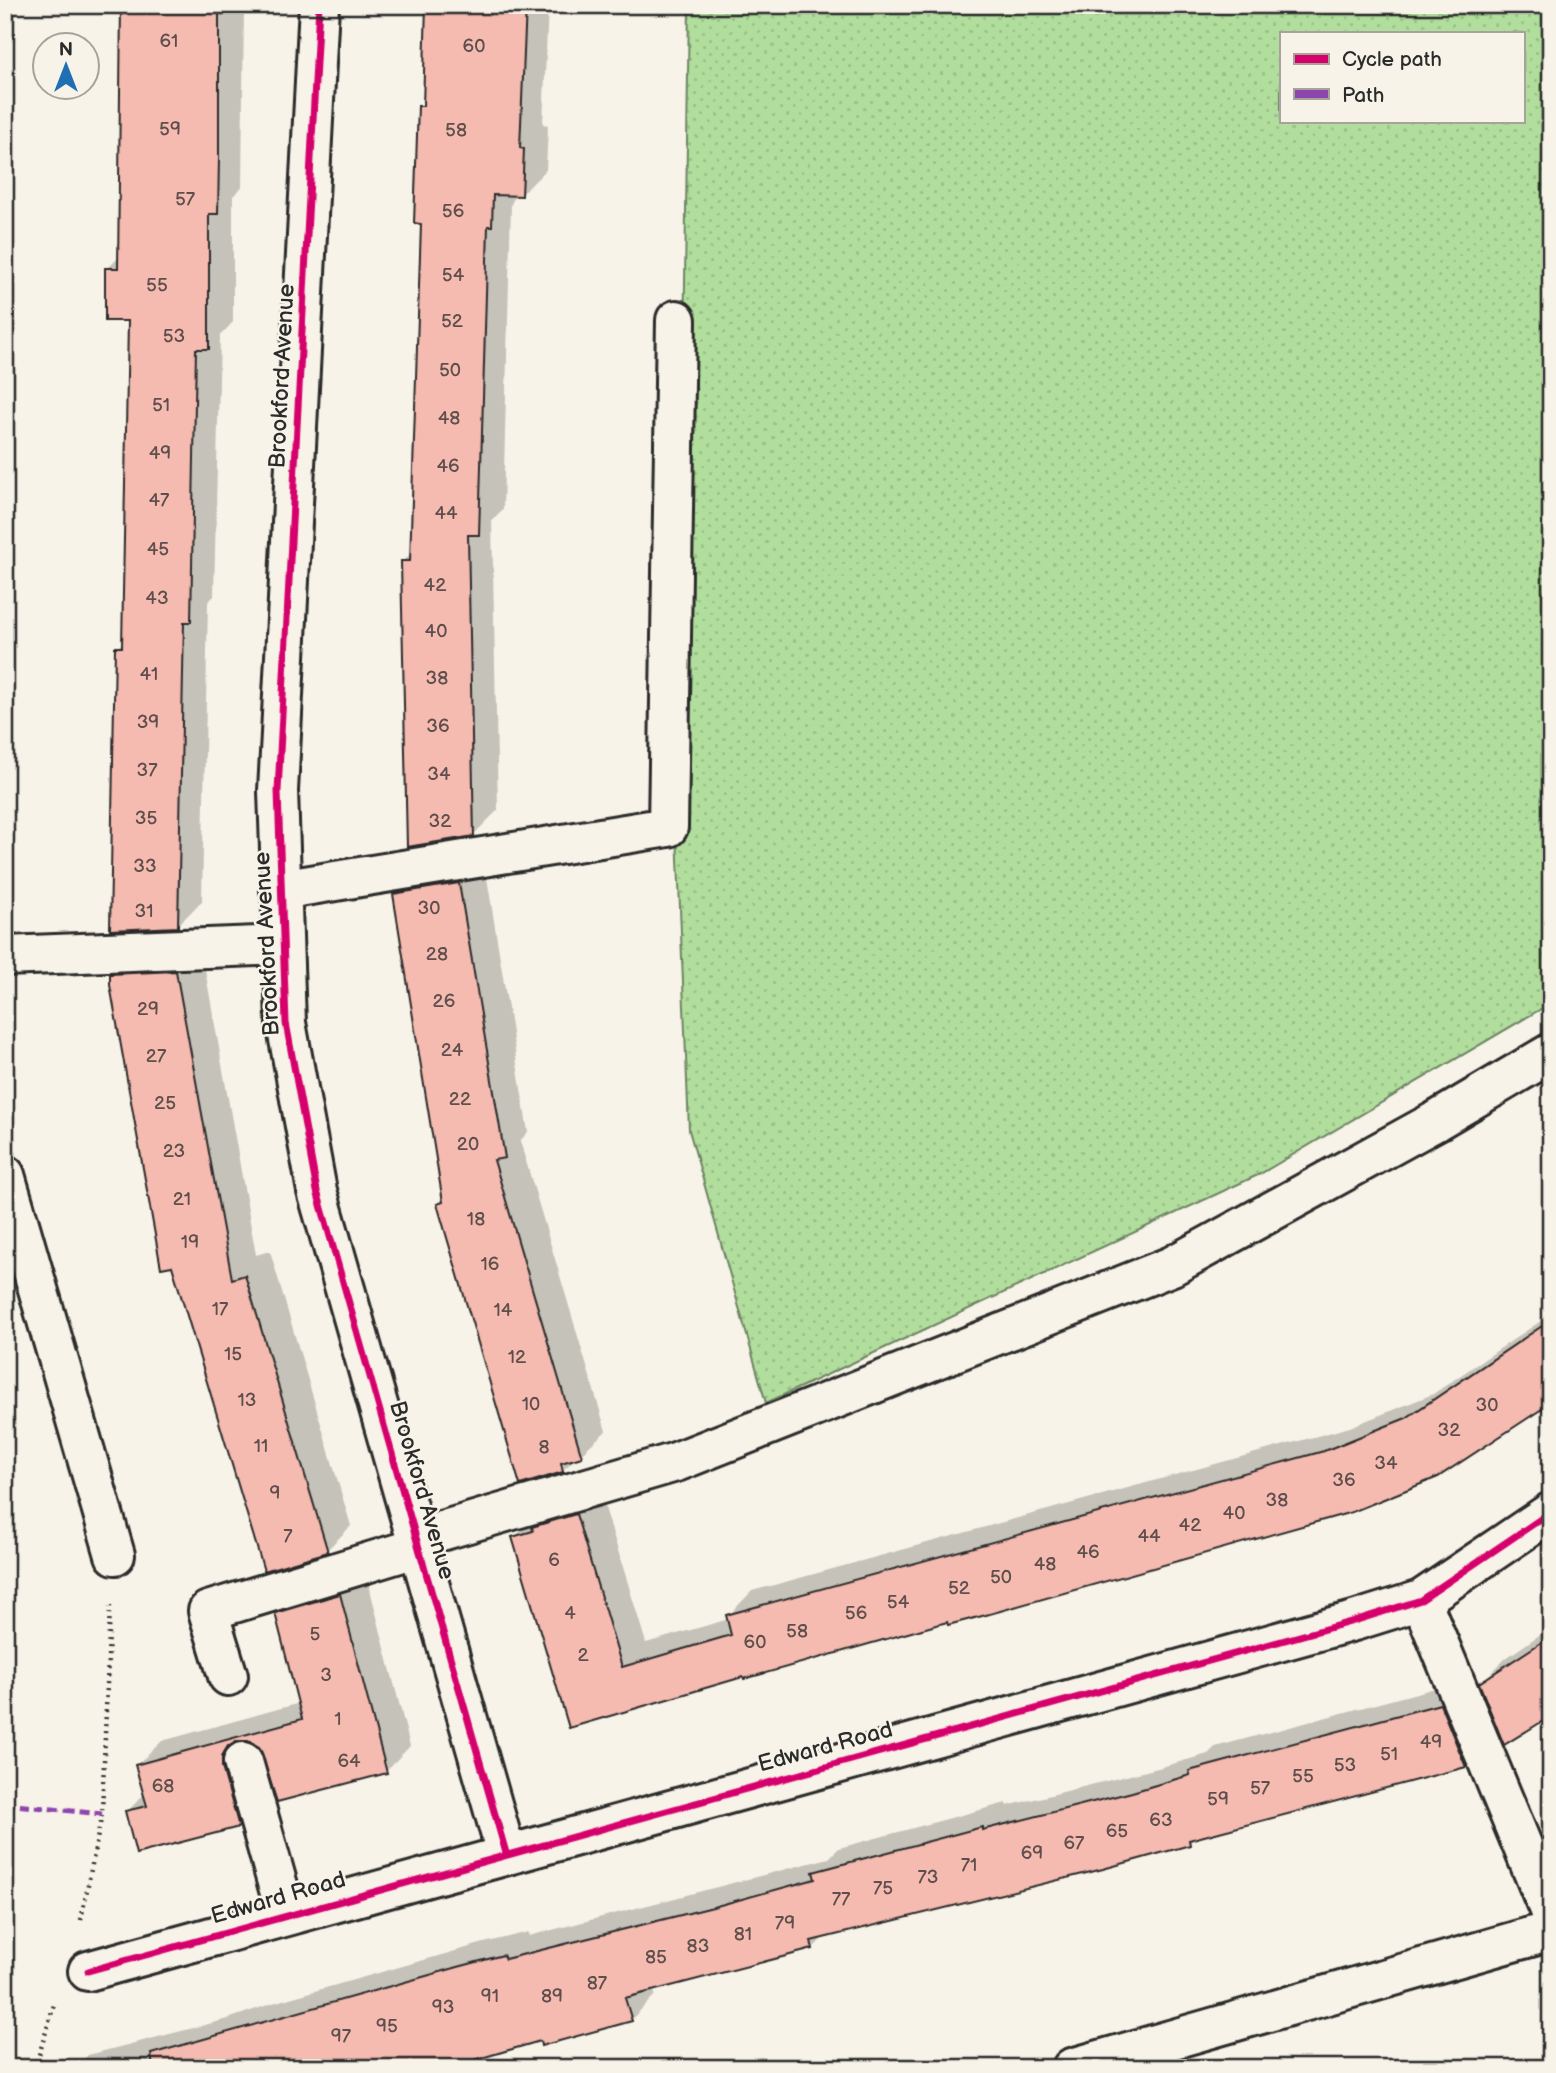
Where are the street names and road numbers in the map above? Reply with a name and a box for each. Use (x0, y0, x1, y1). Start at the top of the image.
street label: Brookford Avenue (263, 283, 301, 469)
street label: Brookford Avenue (248, 851, 286, 1037)
street label: Brookford Avenue (383, 1398, 461, 1583)
street label: Edward Road (755, 1716, 896, 1778)
street label: Edward Road (208, 1865, 349, 1931)

